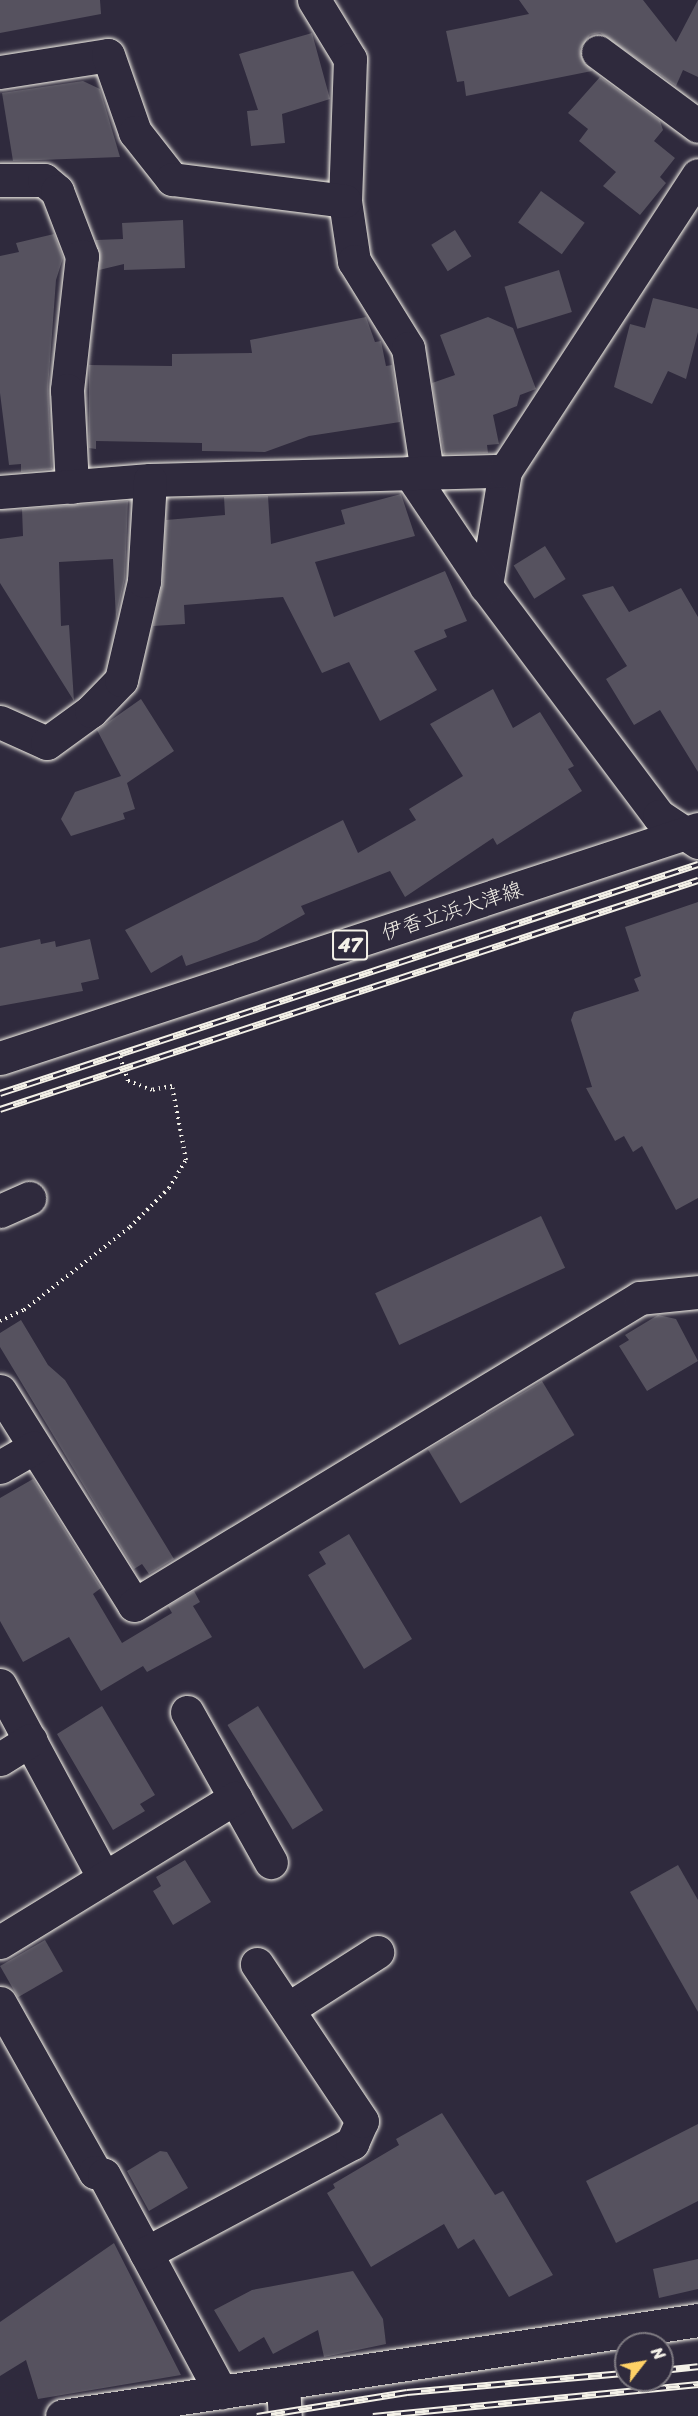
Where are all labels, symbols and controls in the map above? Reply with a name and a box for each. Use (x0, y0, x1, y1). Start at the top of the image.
street label: 伊香立浜大津線 (378, 876, 526, 946)
road number: 47 (332, 928, 368, 962)
north arrow (614, 2332, 674, 2392)
text: N (643, 2341, 673, 2366)

